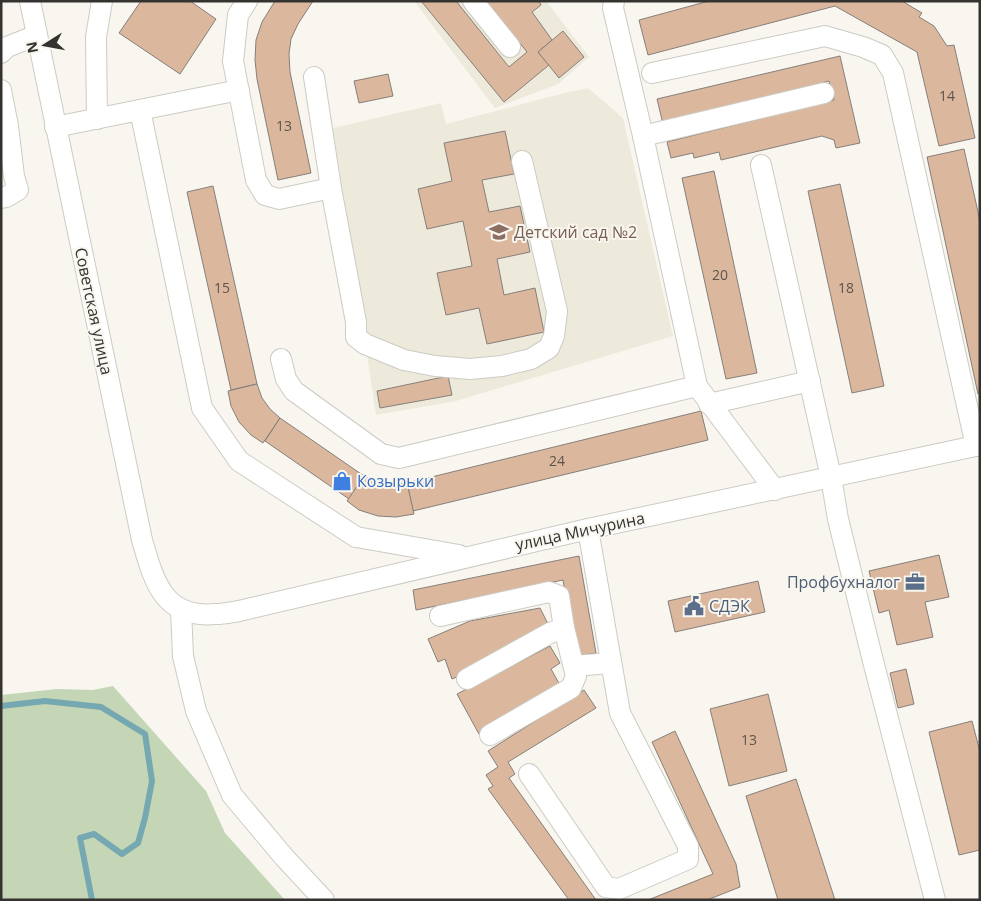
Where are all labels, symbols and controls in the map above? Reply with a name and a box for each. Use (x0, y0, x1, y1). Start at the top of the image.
north arrow (20, 20, 70, 70)
text: N (21, 40, 42, 55)
house number: 14 (939, 86, 955, 105)
house number: 13 (276, 116, 292, 135)
school or university icon: Детский сад №2 (488, 221, 510, 243)
place label: Детский сад №2 (514, 221, 637, 243)
street label: Советская улица (70, 245, 118, 377)
house number: 20 (712, 265, 728, 284)
house number: 15 (214, 278, 230, 297)
house number: 18 (838, 278, 854, 297)
house number: 24 (549, 451, 565, 470)
shop icon: Козырьки (331, 470, 353, 492)
place label: Козырьки (357, 470, 434, 492)
street label: улица Мичурина (513, 507, 647, 555)
place label: Профбухналог (787, 571, 900, 593)
office icon: Профбухналог (904, 571, 926, 593)
public building icon: СДЭК (683, 595, 705, 617)
place label: СДЭК (709, 595, 750, 617)
house number: 13 (741, 730, 757, 749)

